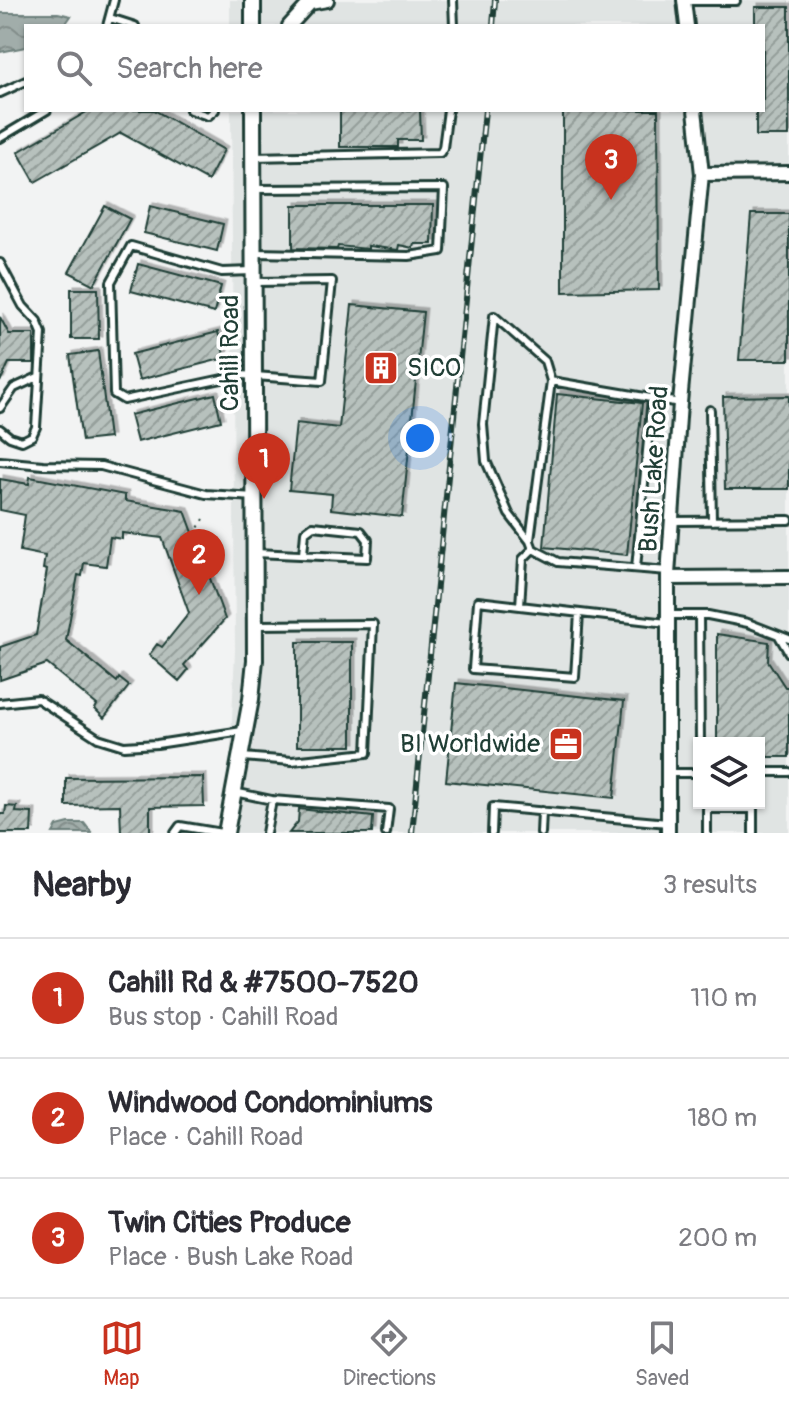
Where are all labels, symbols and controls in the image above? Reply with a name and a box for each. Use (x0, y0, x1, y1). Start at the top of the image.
search box (24, 24, 765, 112)
icon: search (52, 46, 96, 90)
text: Search here (116, 50, 263, 87)
pin: 3 (585, 134, 637, 200)
street label: Cahill Road (214, 294, 246, 412)
building icon: SICO (362, 349, 400, 387)
place label: SICO (407, 352, 461, 384)
street label: Bush Lake Road (632, 385, 676, 553)
your location (400, 418, 440, 458)
pin: 1 (238, 433, 290, 499)
pin: 2 (173, 529, 225, 595)
office icon: BI Worldwide (547, 725, 585, 763)
place label: BI Worldwide (400, 728, 540, 760)
map controls (693, 737, 765, 809)
button: layers (693, 737, 765, 809)
text: Nearby (32, 864, 131, 907)
text: 3 results (663, 869, 757, 901)
text: Cahill Rd & #7500-7520 (108, 964, 419, 1001)
text: 1 (53, 982, 63, 1014)
text: 110 m (690, 982, 757, 1014)
text: Bus stop · Cahill Road (108, 1001, 338, 1033)
text: Windwood Condominiums (108, 1084, 432, 1121)
text: 2 (51, 1102, 65, 1134)
text: 180 m (687, 1102, 757, 1134)
text: Place · Cahill Road (108, 1121, 303, 1153)
text: Twin Cities Produce (108, 1204, 351, 1241)
text: 3 (51, 1222, 65, 1254)
text: 200 m (678, 1222, 757, 1254)
text: Place · Bush Lake Road (108, 1241, 354, 1273)
tab: Map (100, 1316, 144, 1392)
tab: Directions (343, 1316, 436, 1392)
tab: Saved (635, 1316, 689, 1392)

